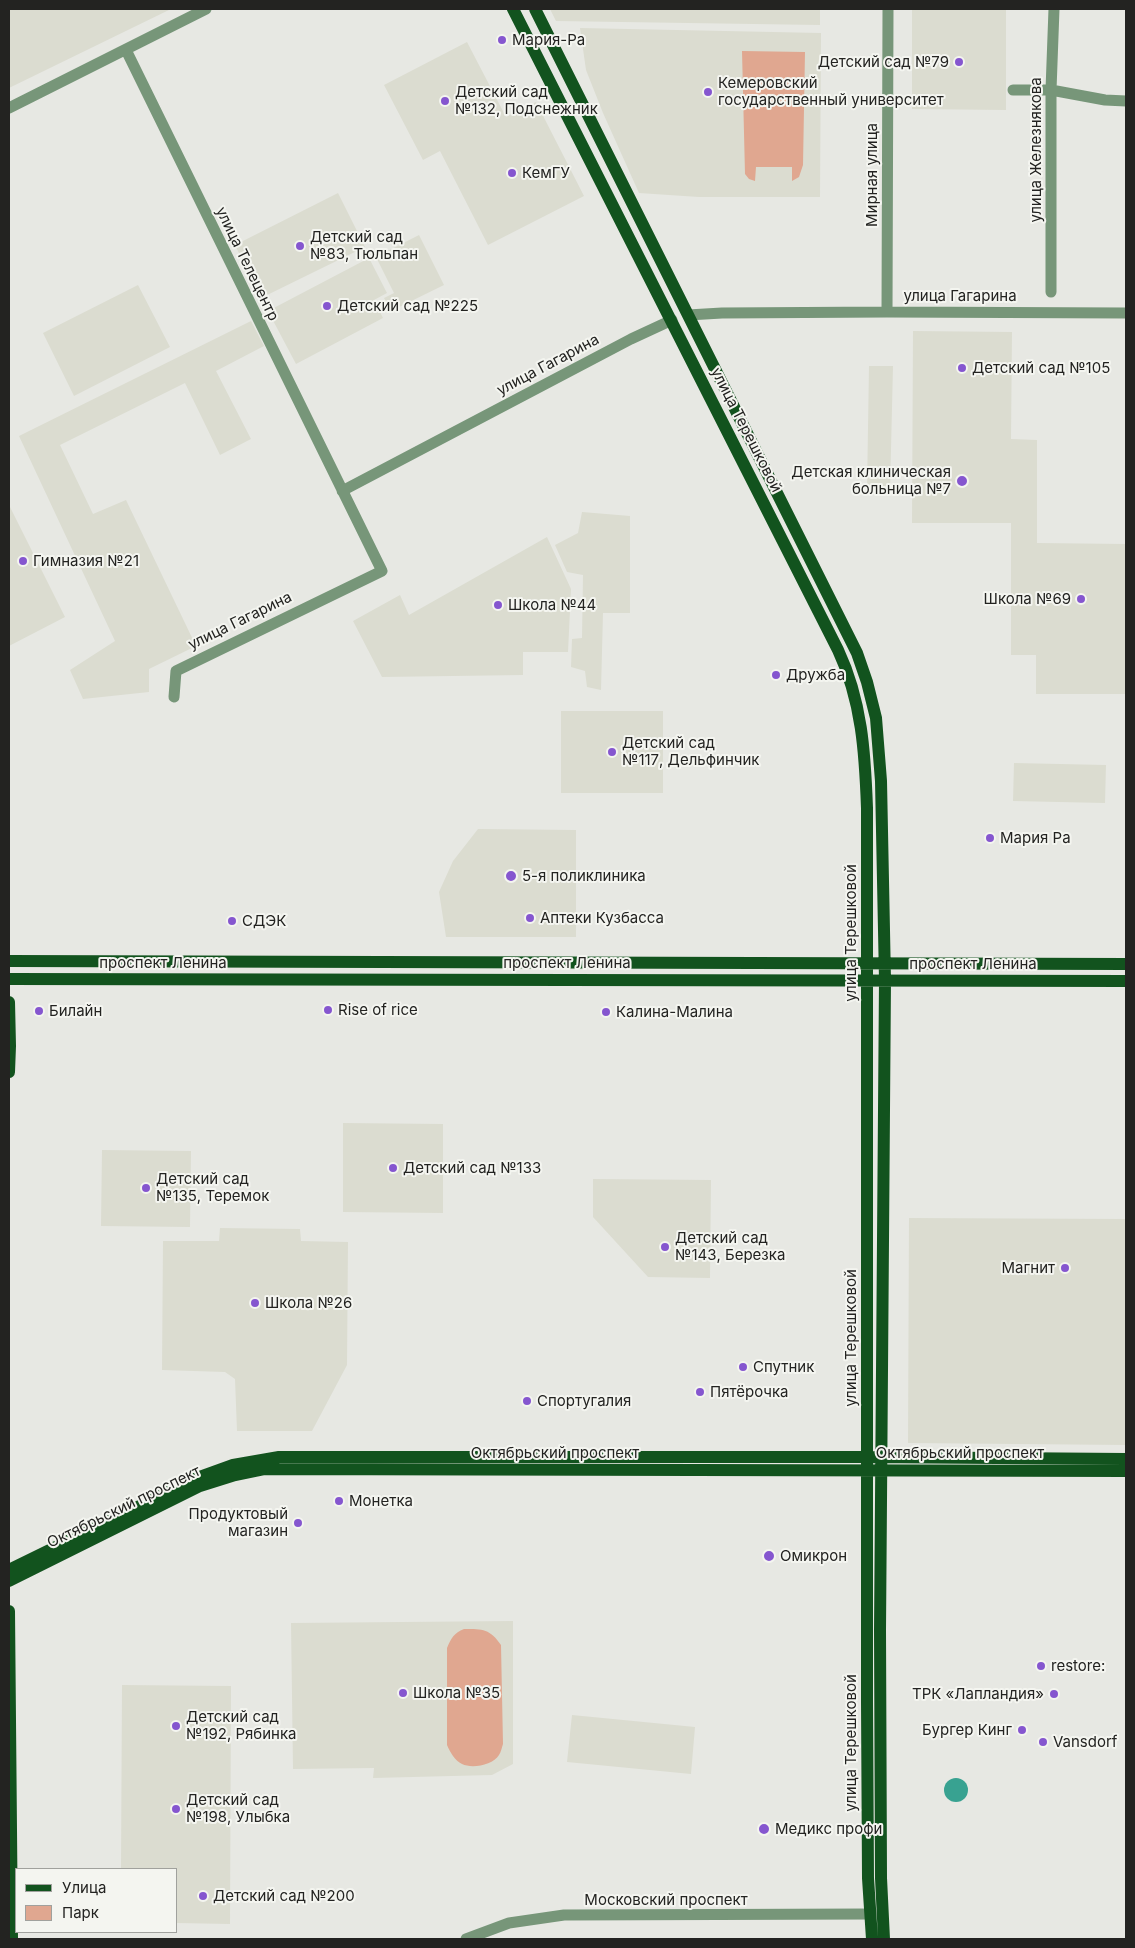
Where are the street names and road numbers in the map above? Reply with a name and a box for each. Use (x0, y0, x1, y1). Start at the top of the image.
street label: улица Железнякова (1027, 77, 1045, 223)
street label: Мирная улица (863, 123, 881, 227)
street label: улица Телецентр (212, 204, 282, 324)
street label: улица Гагарина (903, 287, 1017, 305)
street label: улица Гагарина (494, 330, 602, 400)
street label: улица Терешковой (707, 365, 785, 495)
street label: улица Гагарина (185, 588, 295, 654)
street label: улица Терешковой (842, 864, 860, 1002)
street label: проспект Ленина (99, 954, 227, 972)
street label: проспект Ленина (503, 954, 631, 972)
street label: проспект Ленина (909, 955, 1037, 973)
street label: улица Терешковой (842, 1269, 860, 1407)
street label: Октябрьский проспект (471, 1444, 639, 1462)
street label: Октябрьский проспект (876, 1444, 1044, 1462)
street label: Октябрьский проспект (44, 1462, 204, 1552)
street label: улица Терешковой (842, 1674, 860, 1812)
street label: Московский проспект (584, 1891, 748, 1909)

